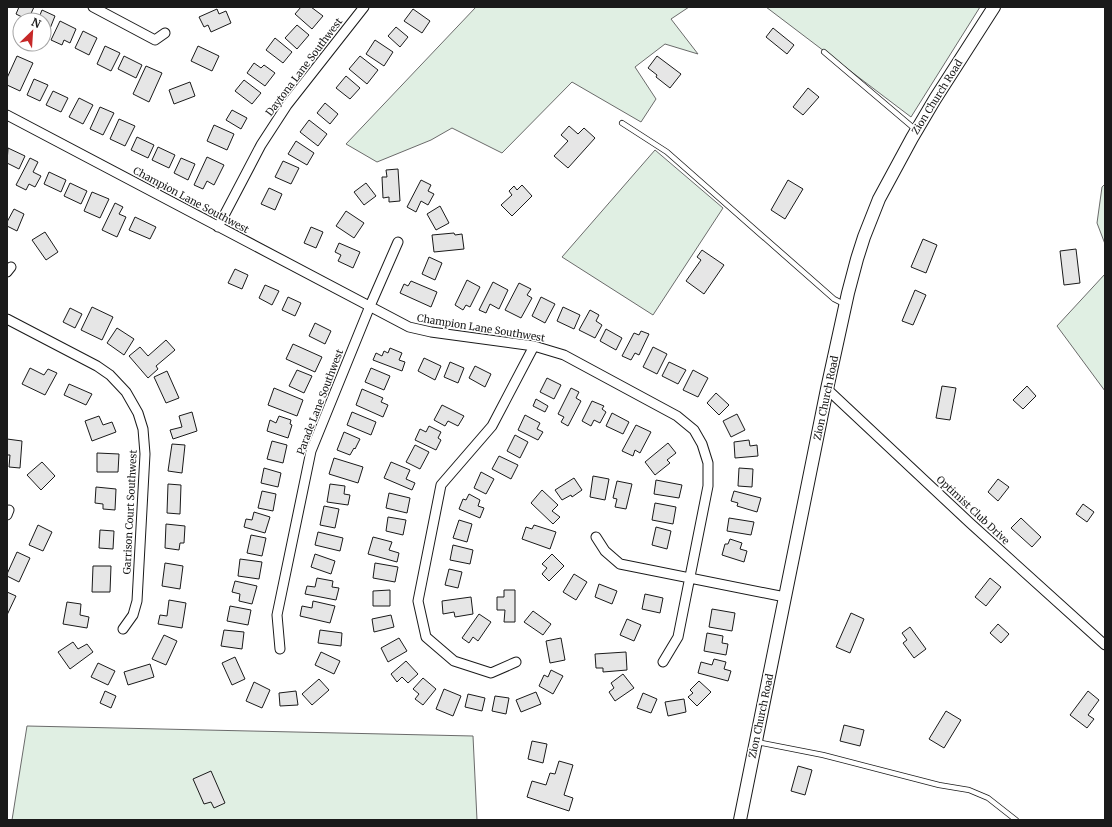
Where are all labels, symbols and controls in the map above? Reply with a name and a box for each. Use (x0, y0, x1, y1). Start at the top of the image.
north arrow (12, 12, 52, 52)
text: N (29, 15, 43, 31)
street label: Daytona Lane Southwest (263, 15, 345, 119)
street label: Zion Church Road (909, 57, 965, 137)
street label: Champion Lane Southwest (131, 164, 251, 236)
street label: Champion Lane Southwest (416, 311, 546, 345)
street label: Parade Lane Southwest (294, 347, 346, 457)
street label: Zion Church Road (811, 355, 841, 441)
street label: Garrison Court Southwest (120, 449, 140, 575)
street label: Optimist Club Drive (934, 473, 1012, 547)
street label: Zion Church Road (746, 673, 776, 759)

